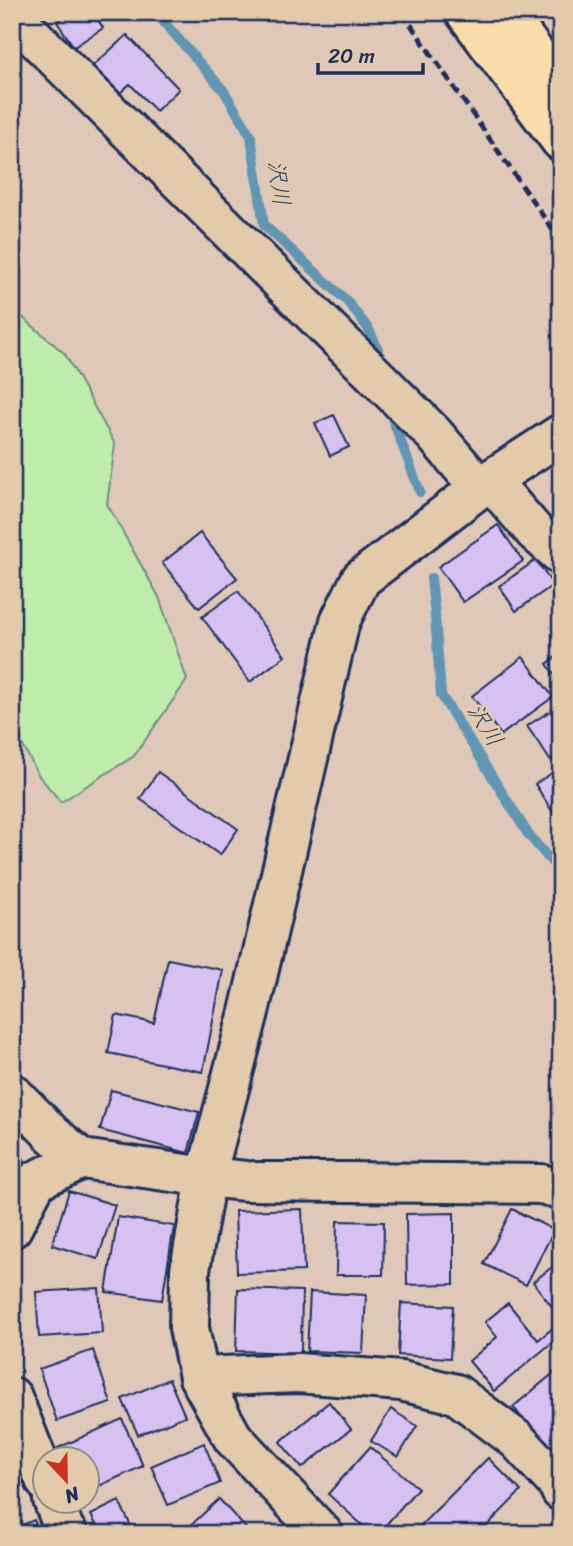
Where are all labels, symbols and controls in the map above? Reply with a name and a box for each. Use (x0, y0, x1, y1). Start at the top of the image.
scale bar (318, 32, 422, 76)
text: 20 m (328, 37, 375, 75)
water label: 沢川 (255, 157, 303, 209)
water label: 沢川 (455, 695, 515, 755)
north arrow (32, 1444, 102, 1514)
text: N (59, 1477, 85, 1513)

